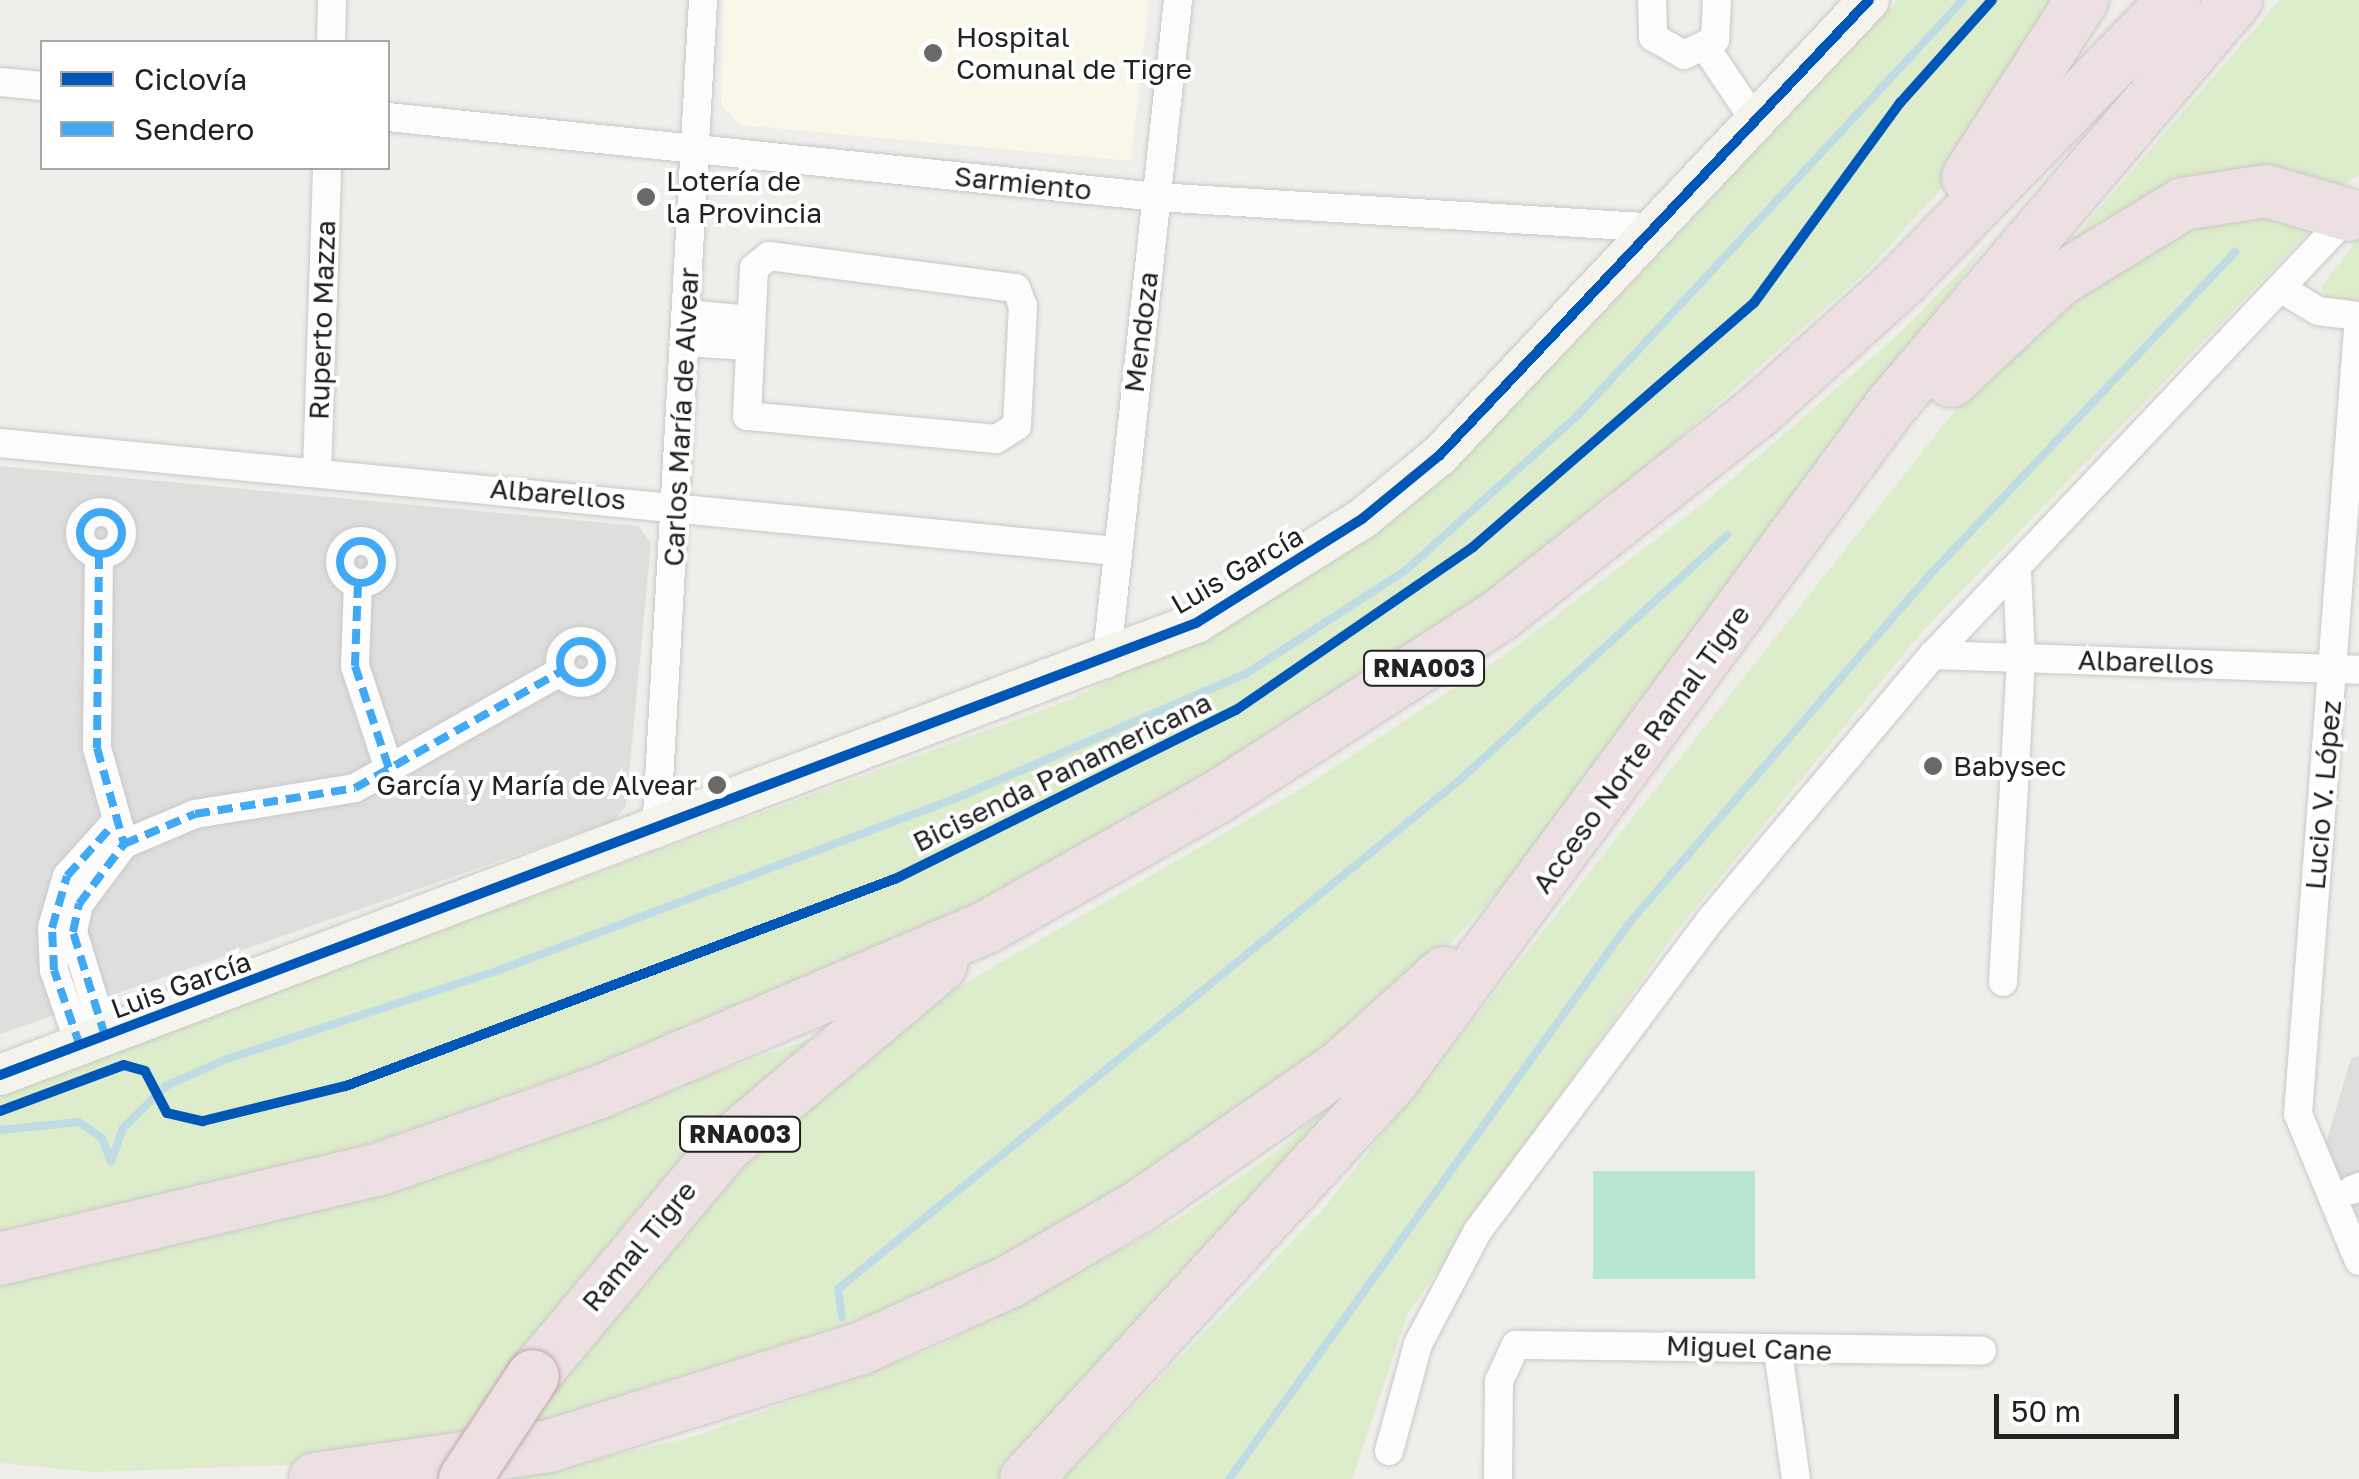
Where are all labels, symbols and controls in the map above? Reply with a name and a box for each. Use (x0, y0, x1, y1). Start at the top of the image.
place label: Hospital Comunal de Tigre (956, 20, 1192, 86)
legend (40, 40, 390, 170)
marker: Hospital Comunal de Tigre (920, 40, 946, 66)
text: Ciclovía (134, 61, 247, 97)
text: Sendero (134, 111, 254, 147)
street label: Sarmiento (953, 159, 1093, 207)
place label: Lotería de la Provincia (666, 164, 822, 230)
marker: Lotería de la Provincia (635, 186, 657, 208)
street label: Ruperto Mazza (302, 220, 342, 420)
street label: Carlos María de Alvear (656, 267, 706, 567)
street label: Mendoza (1117, 270, 1165, 394)
street label: Albarellos (489, 471, 627, 517)
street label: Luis García (1165, 519, 1309, 621)
street label: Acceso Norte Ramal Tigre (1525, 598, 1757, 900)
street label: Albarellos (2077, 643, 2215, 681)
road number: RNA003 (1362, 648, 1486, 688)
street label: Bicisenda Panamericana (907, 685, 1217, 859)
street label: Lucio V. López (2298, 699, 2348, 891)
place label: Babysec (1953, 749, 2066, 783)
marker: Babysec (1922, 755, 1944, 777)
place label: García y María de Alvear (376, 768, 697, 802)
marker: García y María de Alvear (706, 774, 728, 796)
street label: Luis García (106, 944, 256, 1026)
road number: RNA003 (678, 1114, 802, 1154)
street label: Ramal Tigre (575, 1174, 703, 1318)
street label: Miguel Cane (1665, 1328, 1833, 1368)
scale bar (1999, 1374, 2184, 1436)
text: 50 m (2011, 1393, 2081, 1429)

